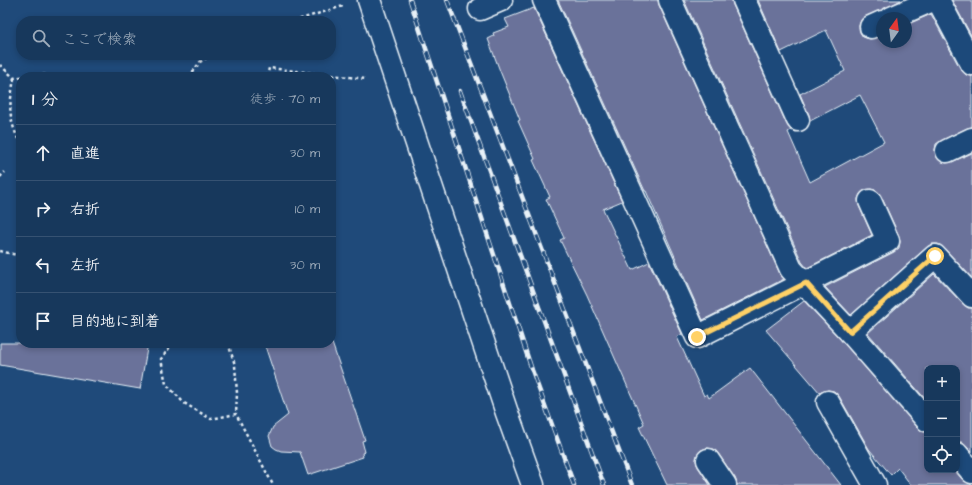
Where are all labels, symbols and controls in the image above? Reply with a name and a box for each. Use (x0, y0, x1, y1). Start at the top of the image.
north arrow (876, 12, 912, 48)
search box (16, 16, 336, 60)
icon: search (30, 27, 52, 49)
text: ここで検索 (62, 29, 137, 50)
text: 1 分 (32, 88, 58, 112)
text: 徒歩 · 70 m (250, 90, 320, 108)
icon: ahead (32, 142, 54, 164)
text: 直進 (70, 143, 100, 164)
text: 30 m (290, 144, 320, 162)
icon: right (32, 198, 54, 220)
text: 右折 (70, 199, 100, 220)
text: 10 m (295, 200, 320, 218)
route start (926, 247, 944, 265)
icon: left (32, 254, 54, 276)
text: 左折 (70, 255, 100, 276)
text: 30 m (290, 256, 320, 274)
icon: arrive (32, 310, 54, 332)
text: 目的地に到着 (70, 311, 160, 332)
route end (688, 328, 706, 346)
map controls (924, 365, 960, 473)
button: + (924, 365, 960, 401)
button: − (924, 401, 960, 437)
button: locate (924, 437, 960, 473)

